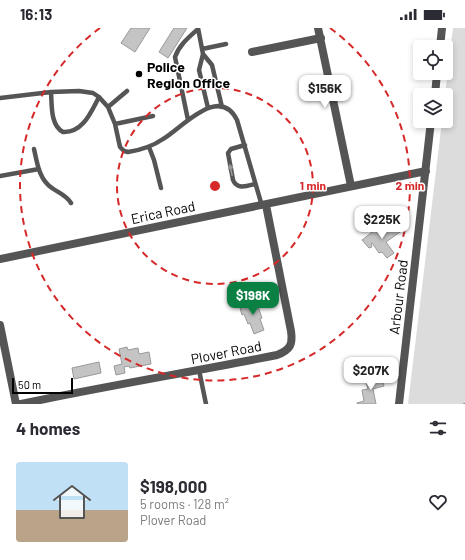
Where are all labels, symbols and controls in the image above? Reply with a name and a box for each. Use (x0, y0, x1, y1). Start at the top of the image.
text: 16:13 (20, 5, 52, 23)
map controls (413, 40, 453, 128)
button: locate (413, 40, 453, 80)
place label: Police Region Office (147, 58, 230, 91)
marker: Police Region Office (134, 69, 144, 79)
pin: $156K (297, 75, 353, 109)
text: $156K (308, 80, 342, 96)
button: layers (413, 88, 453, 128)
one-way arrow (227, 163, 233, 176)
text: 1 min (300, 178, 326, 192)
text: 2 min (396, 178, 424, 192)
centre of rings (208, 179, 222, 193)
street label: Erica Road (129, 197, 197, 227)
pin: $225K (354, 206, 410, 240)
text: $225K (363, 211, 401, 227)
street label: Arbour Road (385, 259, 411, 335)
pin: $198K (225, 282, 281, 316)
text: $198K (236, 287, 270, 303)
street label: Plover Road (189, 337, 263, 367)
pin: $207K (343, 357, 399, 391)
text: $207K (353, 362, 389, 378)
scale bar (12, 376, 73, 395)
text: 50 m (18, 378, 41, 391)
icon: filters (427, 417, 449, 439)
text: 4 homes (16, 418, 80, 438)
text: $198,000 (140, 476, 207, 496)
icon: home (48, 478, 96, 526)
icon: heart (427, 491, 449, 513)
text: 5 rooms · 128 m² (140, 496, 229, 512)
text: Plover Road (140, 512, 206, 528)

